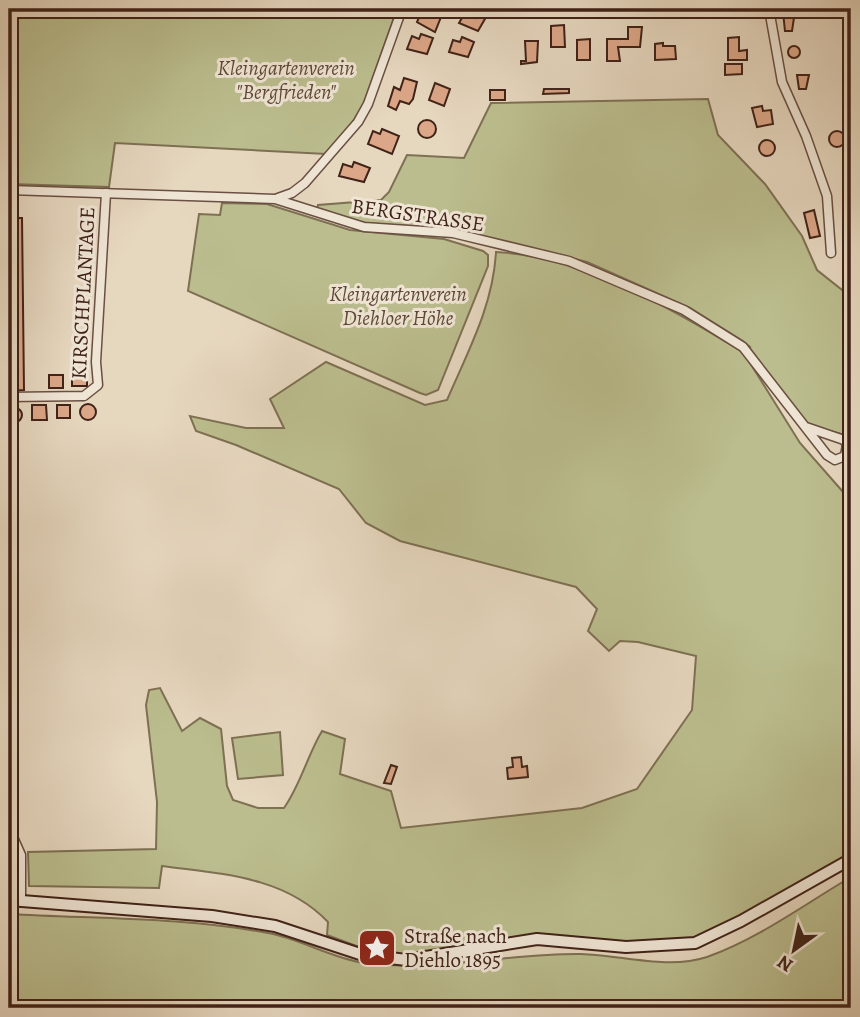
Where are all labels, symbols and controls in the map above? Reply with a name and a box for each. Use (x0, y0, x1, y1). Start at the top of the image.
park label: Kleingartenverein "Bergfrieden" (217, 54, 355, 106)
street label: BERGSTRASSE (350, 192, 486, 238)
street label: KIRSCHPLANTAGE (64, 206, 102, 380)
park label: Kleingartenverein Diehloer Höhe (329, 280, 467, 332)
north arrow (758, 916, 828, 986)
place label: Straße nach Diehlo 1895 (404, 922, 507, 974)
place icon: Straße nach Diehlo 1895 (356, 927, 398, 969)
text: N (772, 949, 798, 978)

